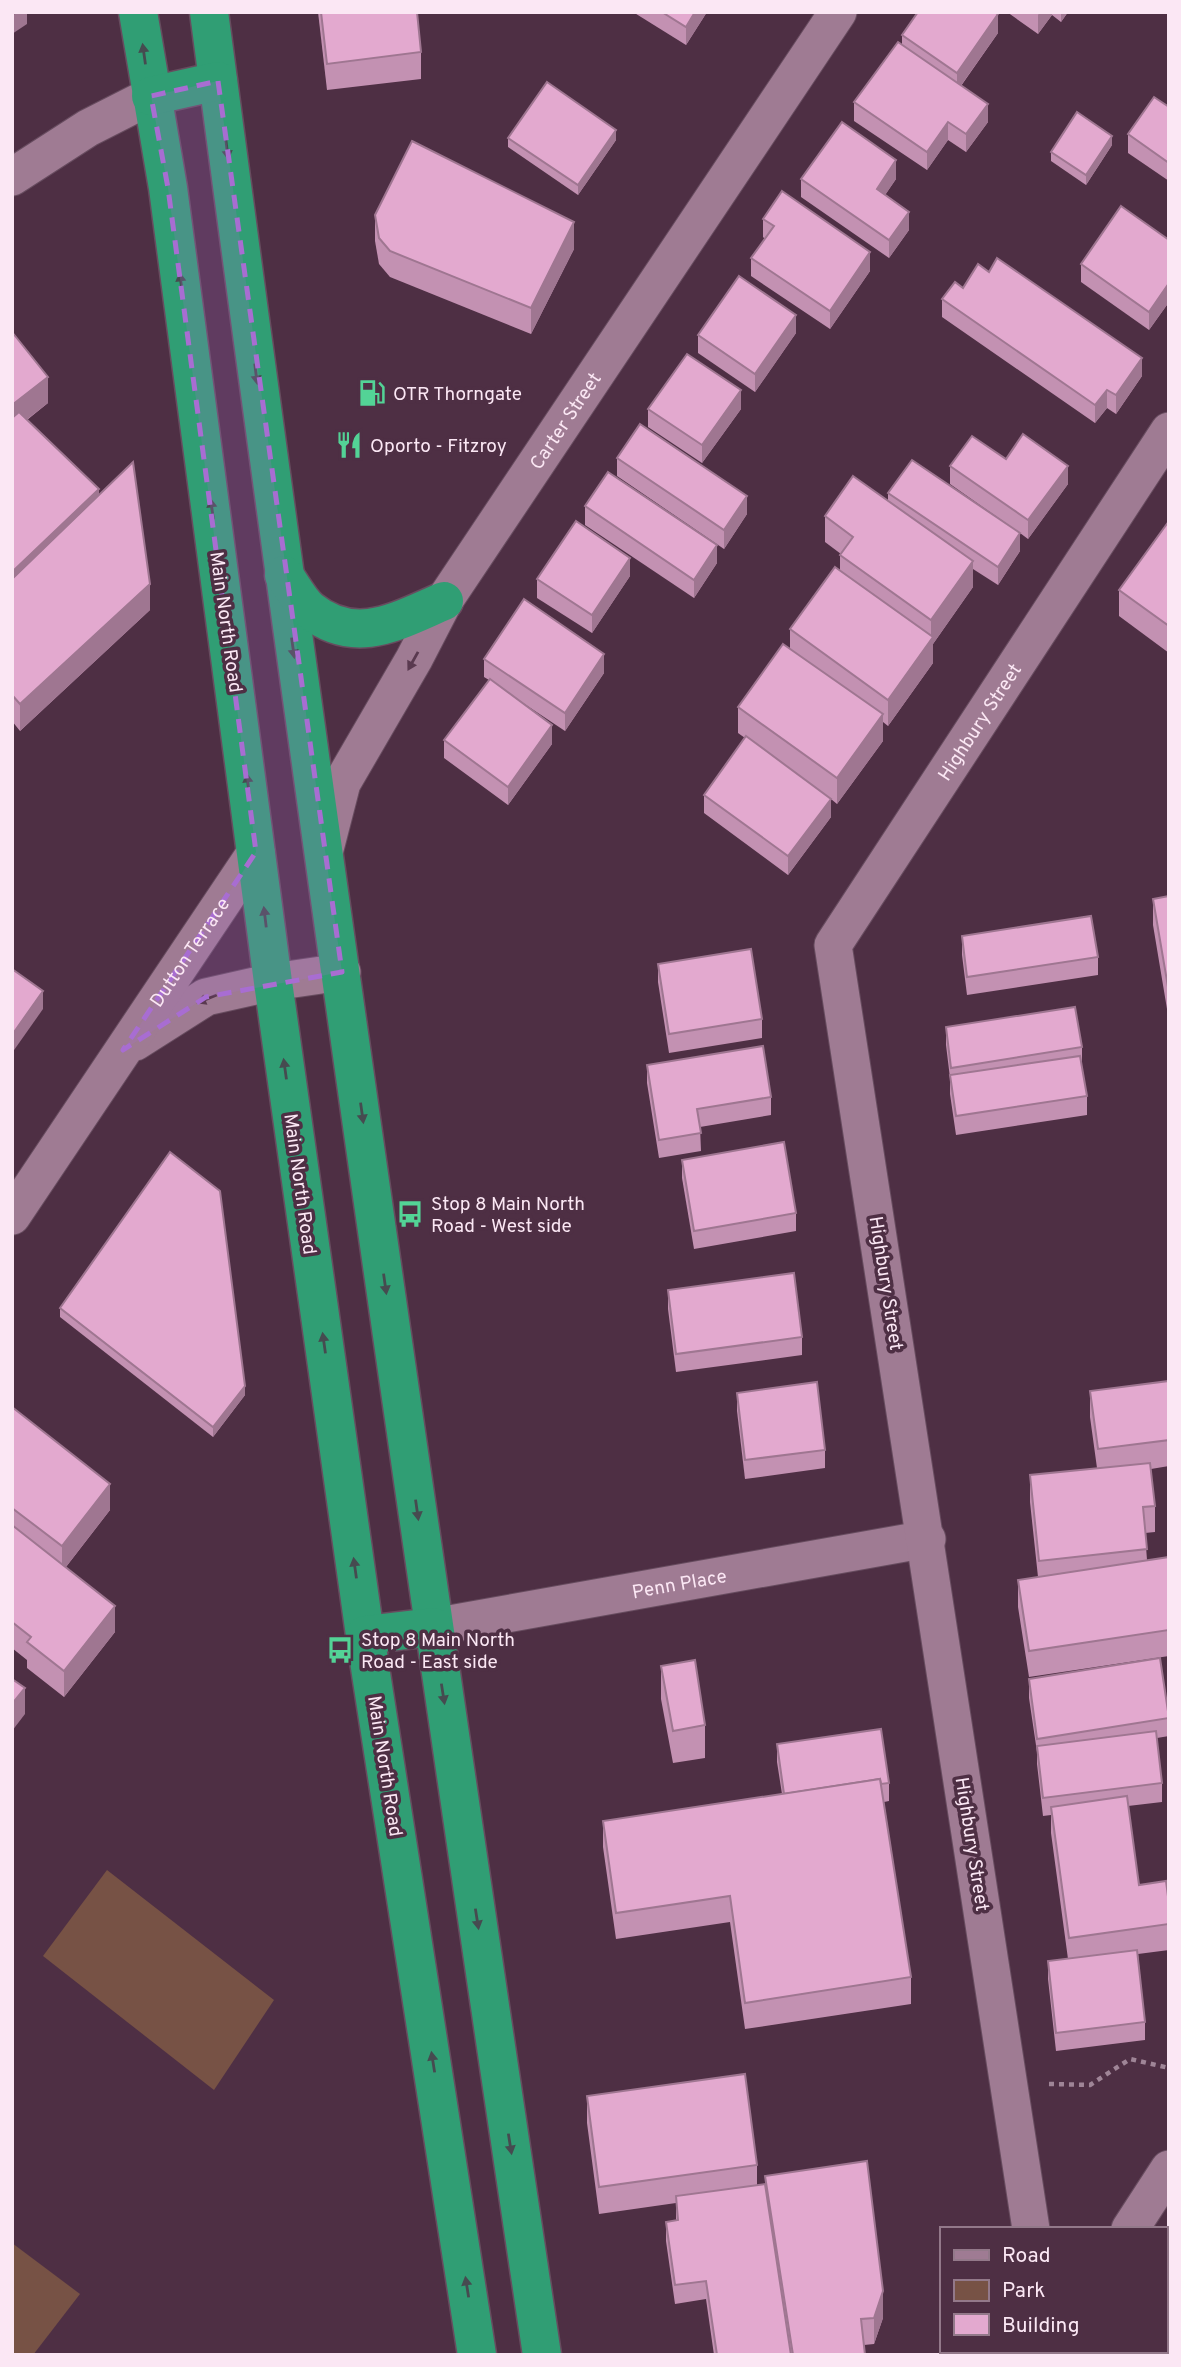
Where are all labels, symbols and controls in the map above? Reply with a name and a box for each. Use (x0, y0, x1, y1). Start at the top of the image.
one-way arrow (139, 43, 150, 65)
one-way arrow (221, 138, 232, 160)
one-way arrow (175, 272, 186, 294)
one-way arrow (251, 363, 262, 385)
street label: Carter Street (525, 368, 607, 475)
fuel station icon: OTR Thorngate (357, 378, 387, 408)
place label: OTR Thorngate (393, 383, 522, 407)
restaurant icon: Oporto - Fitzroy (334, 430, 364, 460)
place label: Oporto - Fitzroy (370, 435, 507, 459)
one-way arrow (206, 498, 217, 520)
street label: Main North Road (203, 550, 247, 694)
one-way arrow (288, 637, 299, 659)
one-way arrow (407, 651, 419, 671)
street label: Highbury Street (934, 659, 1028, 786)
one-way arrow (242, 773, 253, 795)
street label: Dutton Terrace (145, 894, 236, 1012)
one-way arrow (259, 906, 270, 928)
one-way arrow (197, 993, 217, 1005)
one-way arrow (279, 1058, 290, 1080)
one-way arrow (356, 1102, 367, 1124)
street label: Main North Road (277, 1112, 321, 1256)
place label: Stop 8 Main North Road - West side (431, 1193, 585, 1239)
bus stop icon: Stop 8 Main North Road - West side (395, 1199, 425, 1229)
street label: Highbury Street (863, 1215, 907, 1352)
one-way arrow (380, 1273, 391, 1295)
one-way arrow (318, 1331, 329, 1353)
one-way arrow (411, 1499, 422, 1521)
one-way arrow (350, 1557, 361, 1579)
street label: Penn Place (630, 1565, 729, 1605)
place label: Stop 8 Main North Road - East side (361, 1629, 515, 1675)
bus stop icon: Stop 8 Main North Road - East side (325, 1635, 355, 1665)
one-way arrow (438, 1683, 449, 1705)
street label: Main North Road (361, 1694, 407, 1838)
street label: Highbury Street (949, 1776, 993, 1913)
one-way arrow (471, 1908, 482, 1930)
one-way arrow (427, 2051, 438, 2073)
one-way arrow (505, 2133, 516, 2155)
legend (940, 2227, 1167, 2353)
text: Road (1002, 2243, 1051, 2270)
one-way arrow (461, 2276, 472, 2298)
text: Park (1002, 2278, 1045, 2305)
text: Building (1002, 2313, 1080, 2340)

